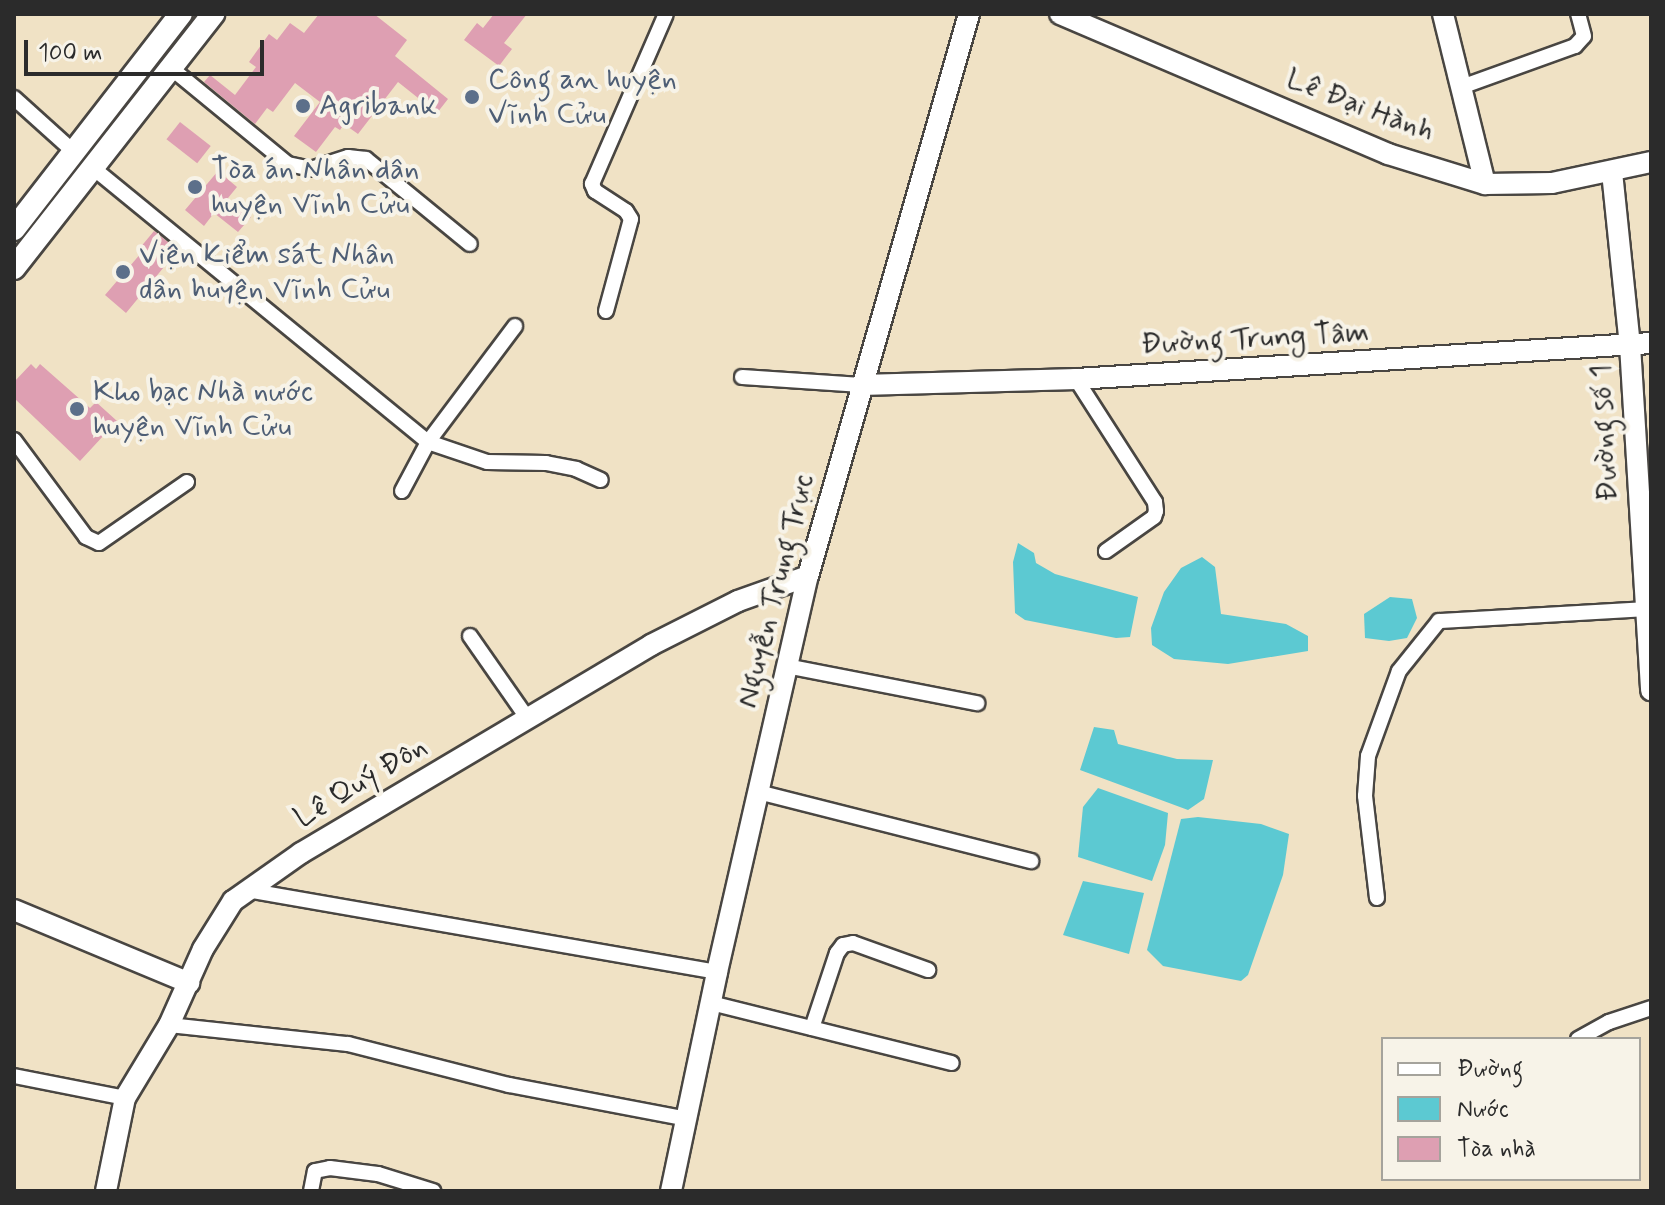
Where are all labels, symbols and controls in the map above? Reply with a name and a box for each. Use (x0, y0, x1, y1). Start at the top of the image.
scale bar (28, 24, 268, 74)
text: 100 m (38, 38, 102, 69)
street label: Lê Đại Hành (1281, 61, 1439, 151)
place label: Công an huyện Vĩnh Cửu (488, 62, 670, 132)
place label: Agribank (319, 88, 437, 124)
marker: Công an huyện Vĩnh Cửu (463, 88, 481, 106)
marker: Agribank (294, 97, 312, 115)
place label: Tòa án Nhân dân huyện Vĩnh Cửu (211, 152, 418, 222)
marker: Tòa án Nhân dân huyện Vĩnh Cửu (186, 178, 204, 196)
place label: Viện Kiểm sát Nhân dân huyện Vĩnh Cửu (139, 237, 396, 308)
marker: Viện Kiểm sát Nhân dân huyện Vĩnh Cửu (114, 263, 132, 281)
street label: Đường Trung Tâm (1139, 315, 1371, 363)
street label: Đường số 1 (1583, 363, 1627, 503)
place label: Kho bạc Nhà nước huyện Vĩnh Cửu (93, 374, 315, 444)
marker: Kho bạc Nhà nước huyện Vĩnh Cửu (68, 400, 86, 418)
street label: Nguyễn Trung Trực (730, 471, 822, 711)
street label: Lê Quý Đôn (288, 729, 434, 837)
legend (1381, 1037, 1641, 1181)
text: Đường (1457, 1054, 1523, 1085)
text: Nước (1457, 1094, 1509, 1125)
text: Tòa nhà (1457, 1134, 1536, 1165)

